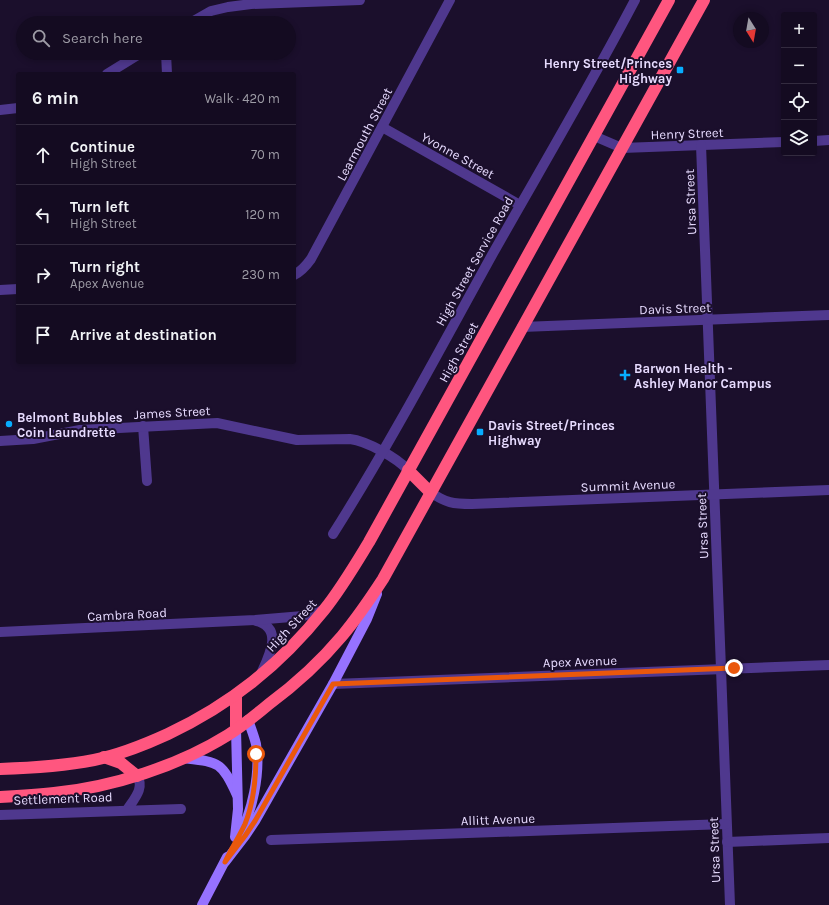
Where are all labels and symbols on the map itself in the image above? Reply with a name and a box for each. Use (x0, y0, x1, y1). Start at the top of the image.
north arrow (733, 12, 769, 48)
place label: Henry Street/Princes Highway (544, 56, 672, 86)
marker: Henry Street/Princes Highway (675, 65, 685, 75)
street label: Learmouth Street (334, 85, 395, 183)
street label: Henry Street (650, 125, 724, 142)
street label: Yvonne Street (419, 129, 497, 182)
street label: Ursa Street (682, 169, 699, 235)
street label: High Street Service Road (433, 194, 516, 329)
street label: Davis Street (639, 300, 711, 317)
street label: High Street (436, 319, 481, 385)
place label: Barwon Health - Ashley Manor Campus (634, 361, 772, 391)
marker: Barwon Health - Ashley Manor Campus (619, 369, 631, 381)
street label: James Street (133, 403, 211, 422)
place label: Belmont Bubbles Coin Laundrette (17, 410, 123, 440)
place label: Davis Street/Princes Highway (488, 418, 615, 448)
marker: Belmont Bubbles Coin Laundrette (4, 419, 14, 429)
marker: Davis Street/Princes Highway (475, 427, 485, 437)
street label: Summit Avenue (580, 476, 676, 495)
street label: Ursa Street (694, 493, 711, 559)
street label: High Street (263, 596, 320, 655)
street label: Cambra Road (87, 605, 167, 624)
street label: Apex Avenue (543, 653, 618, 670)
route end (725, 659, 743, 677)
route start (247, 745, 265, 763)
street label: Settlement Road (13, 789, 113, 808)
street label: Allitt Avenue (461, 811, 536, 828)
street label: Ursa Street (706, 817, 723, 883)

